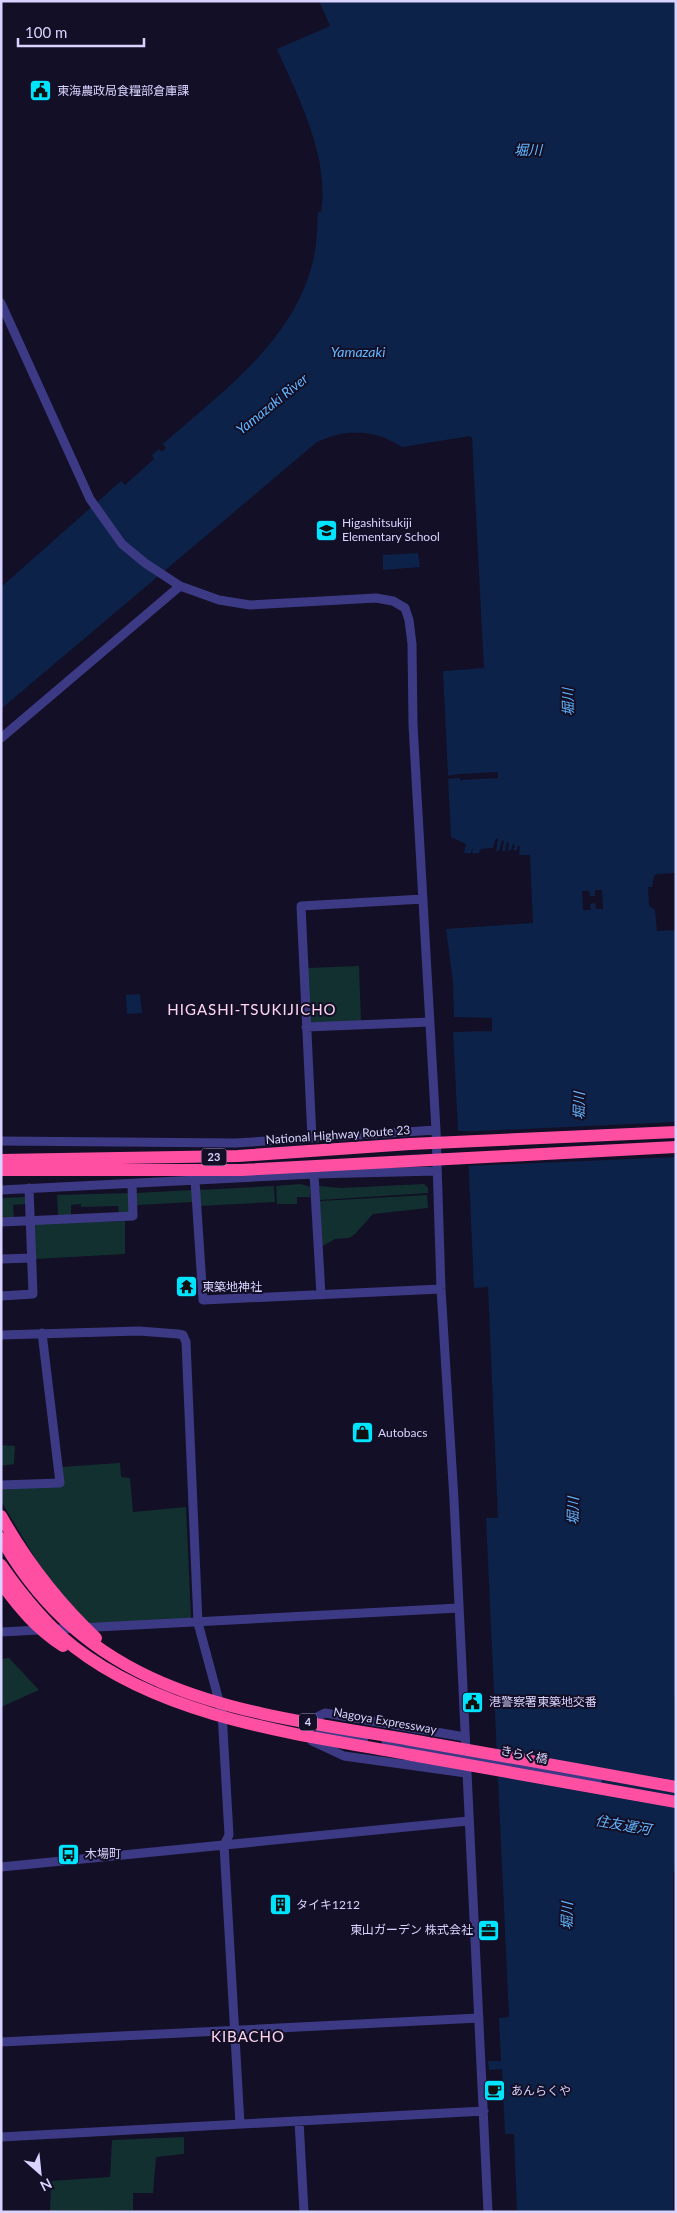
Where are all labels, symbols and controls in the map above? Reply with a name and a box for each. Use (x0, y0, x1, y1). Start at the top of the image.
scale bar (18, 15, 144, 47)
text: 100 m (25, 23, 67, 41)
public building icon: 東海農政局食糧部倉庫課 (29, 79, 53, 103)
place label: 東海農政局食糧部倉庫課 (57, 83, 189, 98)
water label: 堀川 (514, 141, 544, 158)
water label: Yamazaki (331, 343, 386, 360)
water label: Yamazaki River (232, 369, 311, 438)
place label: Higashitsukiji Elementary School (342, 515, 440, 544)
school or university icon: Higashitsukiji Elementary School (314, 518, 338, 542)
water label: 堀川 (559, 686, 576, 716)
district label: HIGASHI-TSUKIJICHO (167, 1000, 337, 1018)
water label: 堀川 (570, 1090, 587, 1120)
street label: National Highway Route 23 (265, 1122, 411, 1147)
road number: 23 (202, 1148, 226, 1166)
temple icon: 東築地神社 (174, 1275, 198, 1299)
place label: 東築地神社 (202, 1279, 262, 1294)
shop icon: Autobacs (350, 1421, 374, 1445)
place label: Autobacs (378, 1425, 427, 1440)
water label: 堀川 (564, 1495, 581, 1525)
public building icon: 港警察署東築地交番 (461, 1690, 485, 1714)
place label: 港警察署東築地交番 (489, 1694, 597, 1709)
street label: Nagoya Expressway (332, 1704, 439, 1737)
road number: 4 (299, 1714, 317, 1730)
street label: きらく橋 (499, 1743, 549, 1766)
water label: 住友運河 (594, 1811, 655, 1838)
bus stop icon: 木場町 (57, 1842, 81, 1866)
place label: 木場町 (85, 1846, 121, 1861)
building icon: タイキ1212 (268, 1893, 292, 1917)
place label: タイキ1212 (296, 1897, 360, 1912)
water label: 堀川 (558, 1900, 575, 1930)
office icon: 東山ガーデン 株式会社 (477, 1918, 501, 1942)
place label: 東山ガーデン 株式会社 (350, 1922, 473, 1937)
district label: KIBACHO (211, 2027, 285, 2045)
cafe icon: あんらくや (483, 2079, 507, 2103)
place label: あんらくや (511, 2083, 571, 2098)
north arrow (15, 2148, 65, 2198)
text: N (37, 2175, 55, 2195)

